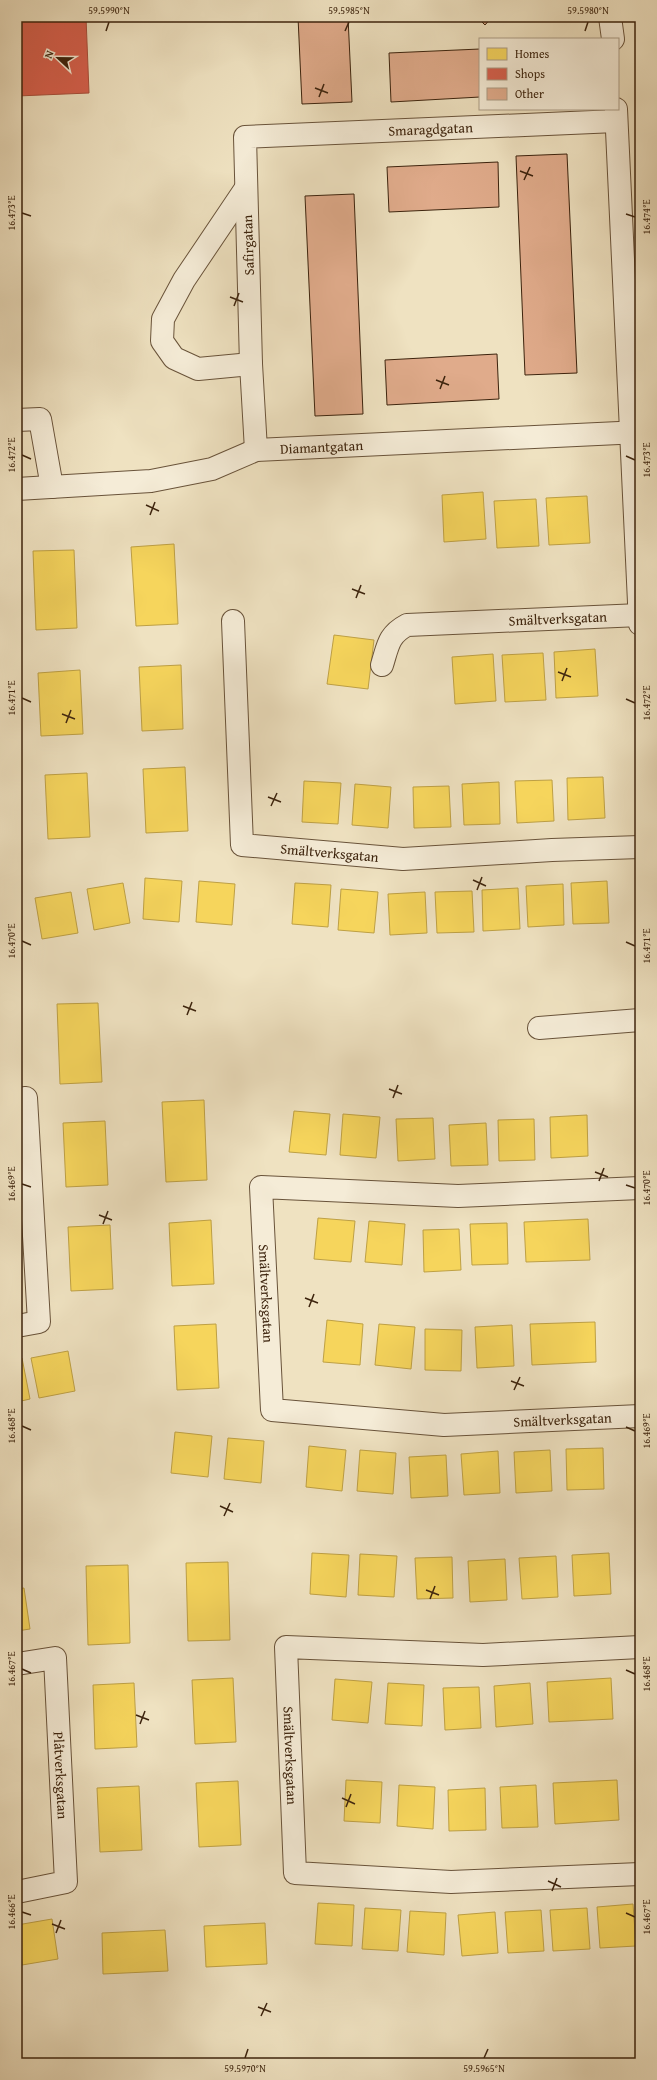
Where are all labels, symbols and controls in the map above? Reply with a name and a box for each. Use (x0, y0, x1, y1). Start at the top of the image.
text: 59.5990°N (88, 3, 130, 18)
text: 59.5985°N (328, 3, 370, 18)
text: 59.5980°N (567, 3, 609, 18)
north arrow (38, 38, 78, 78)
legend (479, 38, 619, 110)
text: Homes (515, 45, 550, 62)
text: N (40, 47, 58, 61)
text: Shops (515, 65, 545, 82)
text: Other (515, 85, 544, 102)
street label: Smaragdgatan (388, 117, 473, 141)
text: 16.473°E (4, 195, 19, 231)
text: 16.474°E (639, 199, 654, 235)
street label: Safirgatan (237, 214, 259, 276)
street label: Diamantgatan (280, 435, 364, 459)
text: 16.472°E (4, 437, 19, 473)
text: 16.473°E (639, 442, 654, 478)
street label: Smältverksgatan (508, 606, 608, 631)
text: 16.471°E (4, 680, 19, 716)
text: 16.472°E (639, 685, 654, 721)
street label: Smältverksgatan (280, 838, 380, 867)
text: 16.470°E (4, 923, 19, 959)
text: 16.471°E (639, 928, 654, 964)
text: 16.469°E (4, 1166, 19, 1202)
text: 16.470°E (639, 1170, 654, 1206)
street label: Smältverksgatan (254, 1244, 279, 1343)
street label: Smältverksgatan (513, 1407, 612, 1432)
text: 16.468°E (4, 1408, 19, 1444)
text: 16.469°E (639, 1413, 654, 1449)
text: 16.467°E (4, 1651, 19, 1687)
text: 16.468°E (639, 1656, 654, 1692)
street label: Smältverksgatan (278, 1706, 302, 1805)
street label: Plåtverksgatan (49, 1731, 73, 1820)
text: 16.466°E (4, 1894, 19, 1930)
text: 16.467°E (639, 1899, 654, 1935)
text: 59.5970°N (224, 2061, 266, 2076)
text: 59.5965°N (463, 2061, 505, 2076)

